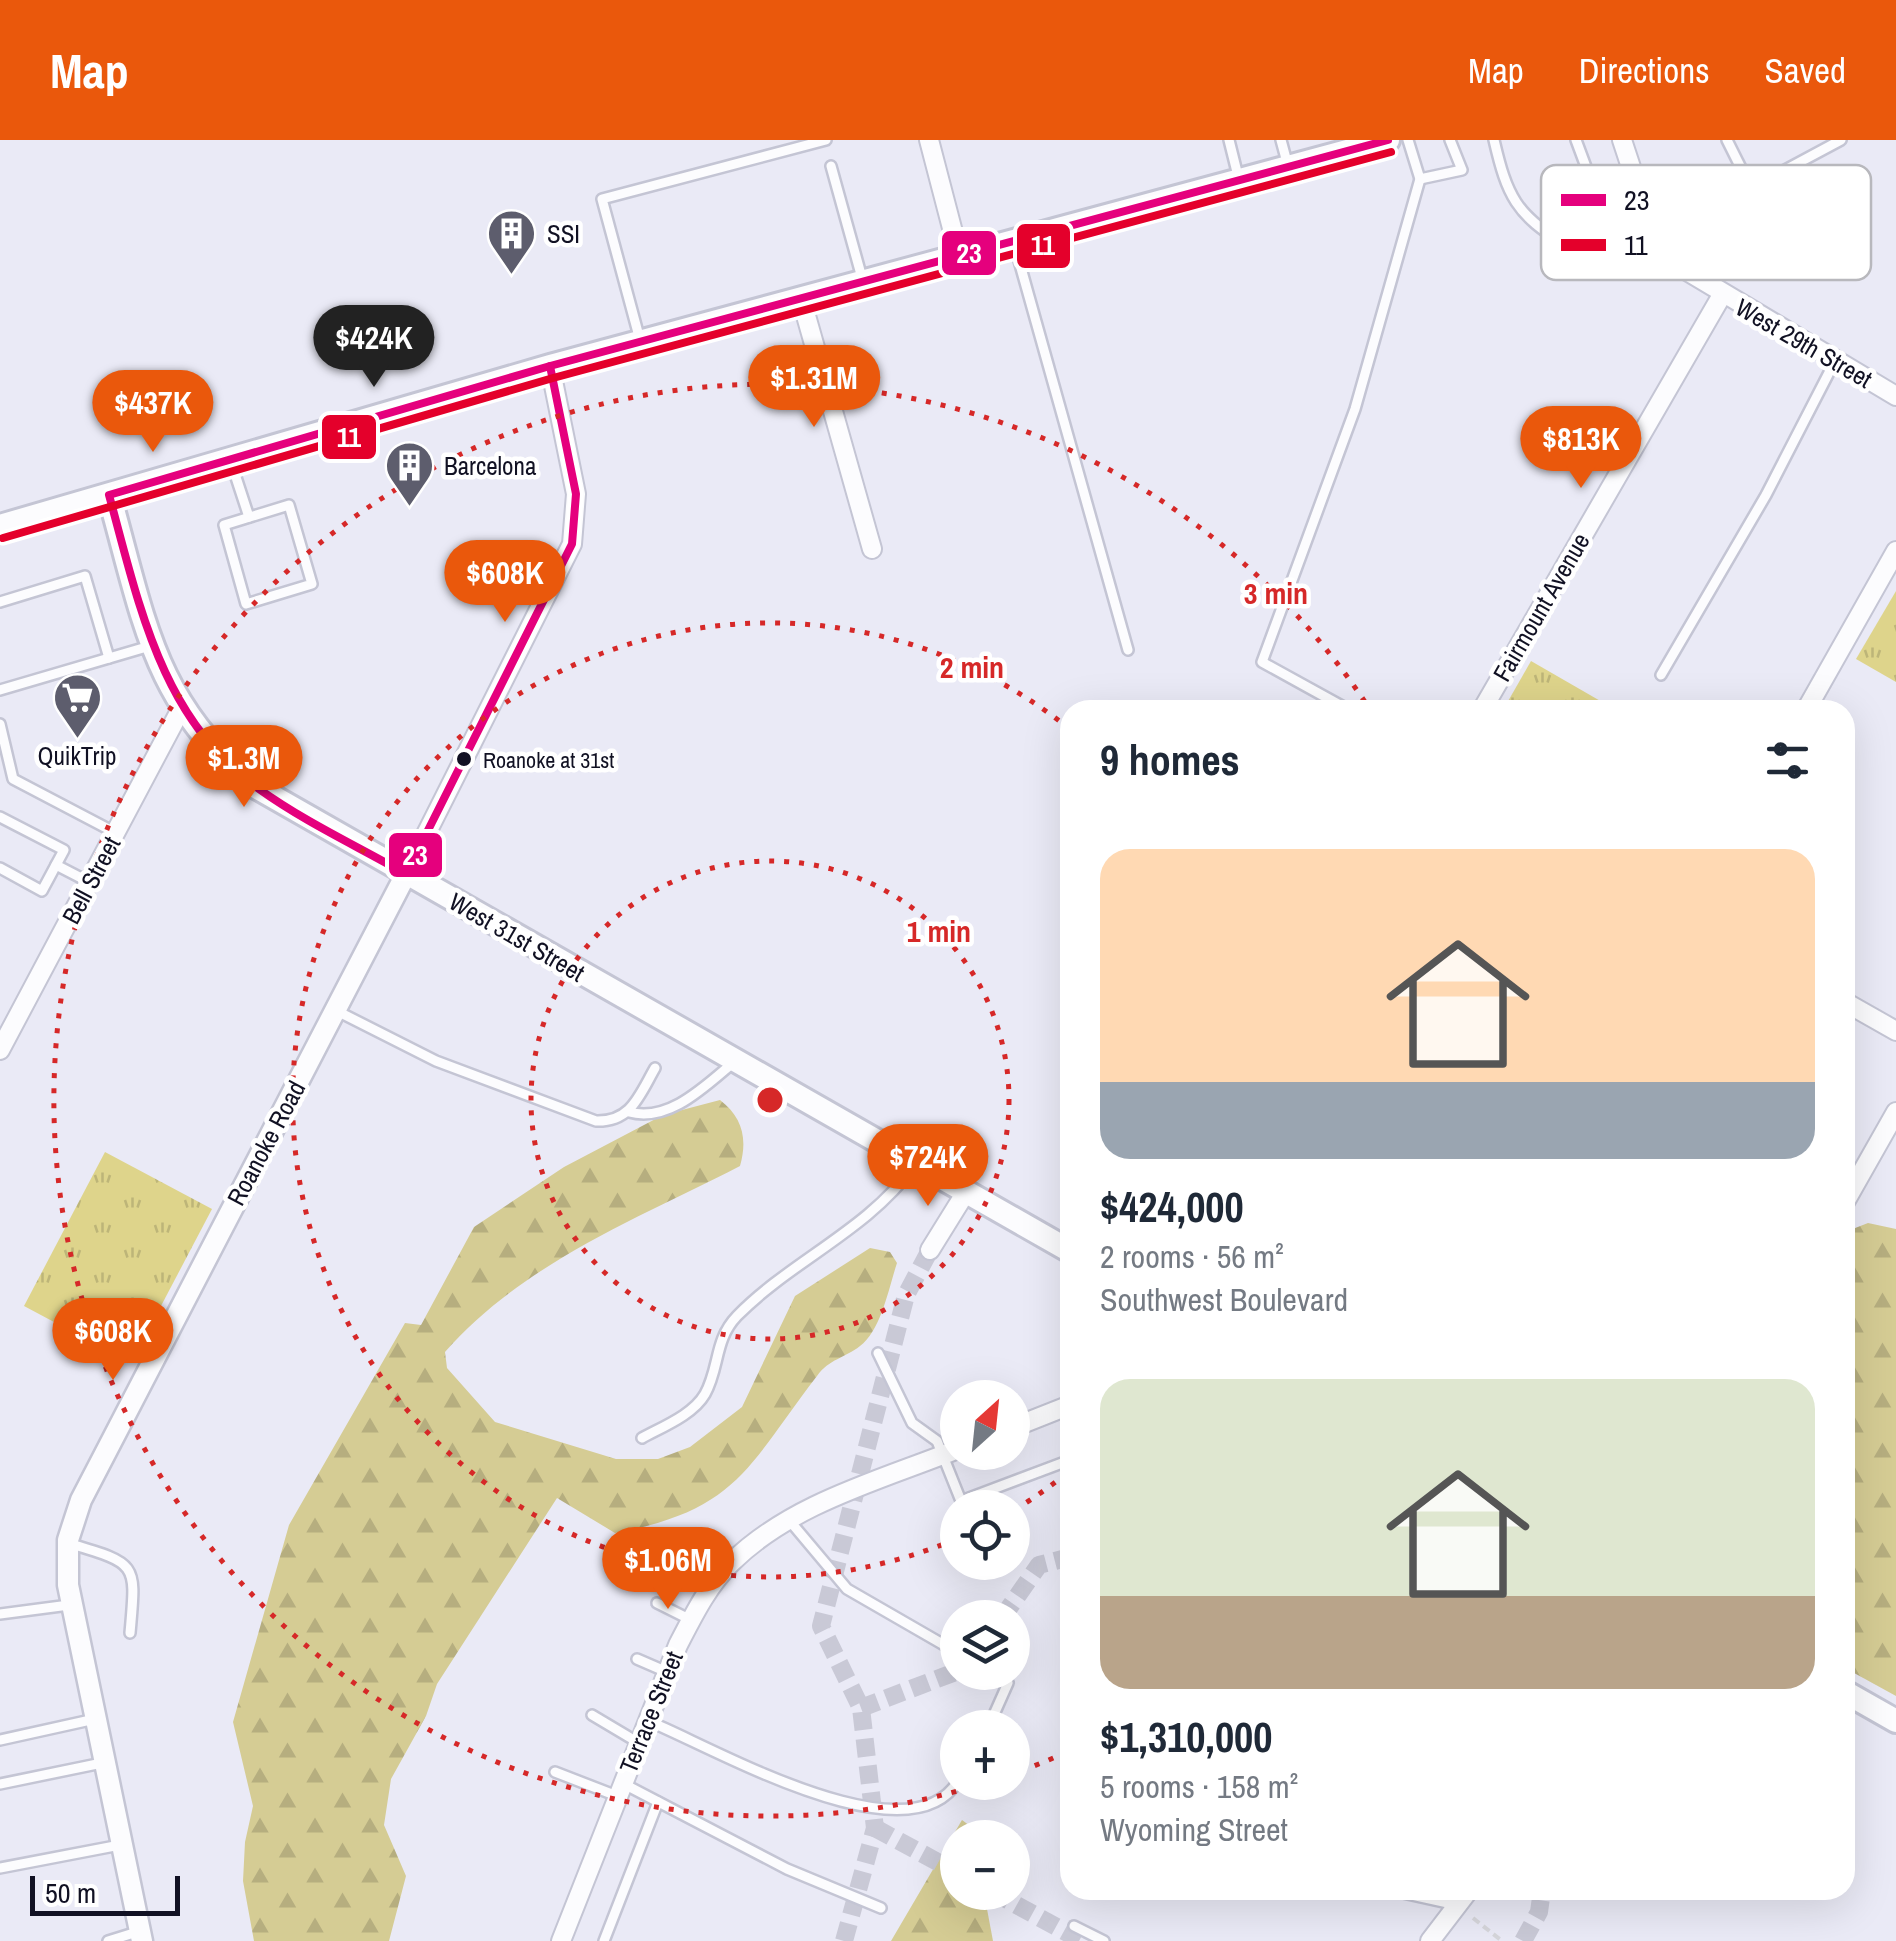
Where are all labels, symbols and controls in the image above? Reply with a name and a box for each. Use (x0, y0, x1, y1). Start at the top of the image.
text: Map (50, 38, 129, 103)
text: Map (1468, 47, 1524, 94)
text: Directions (1579, 47, 1710, 94)
text: Saved (1765, 47, 1846, 94)
legend (1541, 165, 1871, 280)
text: 23 (1624, 181, 1650, 219)
building icon: SSI (486, 208, 538, 276)
place label: SSI (547, 217, 580, 251)
line badge: 11 (1015, 222, 1072, 270)
text: 11 (1031, 226, 1055, 264)
text: 11 (1624, 226, 1648, 264)
line badge: 23 (940, 229, 998, 277)
text: 23 (956, 234, 982, 272)
street label: West 29th Street (1730, 290, 1879, 396)
pin: $424K (304, 305, 444, 390)
text: $424K (335, 316, 413, 359)
pin: $1.31M (733, 345, 895, 430)
text: $1.31M (770, 356, 858, 399)
pin: $437K (83, 370, 223, 455)
text: $437K (114, 381, 192, 424)
pin: $813K (1511, 406, 1651, 491)
line badge: 11 (320, 413, 378, 461)
text: $813K (1542, 417, 1620, 460)
text: 11 (337, 418, 361, 456)
building icon: Barcelona (383, 440, 435, 508)
place label: Barcelona (444, 449, 537, 483)
street label: Fairmount Avenue (1485, 527, 1597, 687)
pin: $608K (435, 540, 575, 625)
text: $608K (466, 551, 544, 594)
text: 3 min (1244, 573, 1308, 613)
text: 2 min (940, 647, 1004, 687)
supermarket icon: QuikTrip (51, 672, 103, 740)
pin: $1.3M (174, 725, 314, 810)
text: 9 homes (1100, 732, 1240, 788)
icon: filters (1760, 733, 1815, 788)
text: $1.3M (208, 736, 280, 779)
place label: QuikTrip (37, 739, 117, 773)
place label: Roanoke at 31st (483, 745, 614, 775)
marker: Roanoke at 31st (454, 749, 474, 769)
street label: Bell Street (54, 830, 128, 930)
line badge: 23 (387, 831, 444, 879)
text: 23 (402, 836, 428, 874)
street label: West 31st Street (443, 884, 591, 990)
text: 1 min (907, 911, 971, 951)
icon: home (1368, 914, 1548, 1094)
street label: Roanoke Road (219, 1075, 313, 1211)
centre of rings (752, 1082, 788, 1118)
pin: $724K (858, 1124, 998, 1209)
text: $724K (889, 1135, 967, 1178)
text: $424,000 (1100, 1179, 1244, 1235)
text: 2 rooms · 56 m² (1100, 1235, 1284, 1278)
text: Southwest Boulevard (1100, 1278, 1348, 1321)
pin: $608K (43, 1298, 183, 1383)
text: $608K (74, 1309, 152, 1352)
north arrow (940, 1380, 1030, 1470)
map controls (940, 1380, 1030, 1910)
icon: home (1368, 1444, 1548, 1624)
button: locate (940, 1490, 1030, 1580)
pin: $1.06M (587, 1527, 749, 1612)
text: $1.06M (624, 1538, 712, 1581)
button: layers (940, 1600, 1030, 1690)
street label: Terrace Street (611, 1646, 691, 1778)
text: $1,310,000 (1100, 1709, 1272, 1765)
button: + (940, 1710, 1030, 1800)
text: 5 rooms · 158 m² (1100, 1765, 1298, 1808)
text: Wyoming Street (1100, 1808, 1288, 1851)
button: − (940, 1820, 1030, 1910)
scale bar (30, 1871, 180, 1916)
text: 50 m (45, 1874, 96, 1912)

